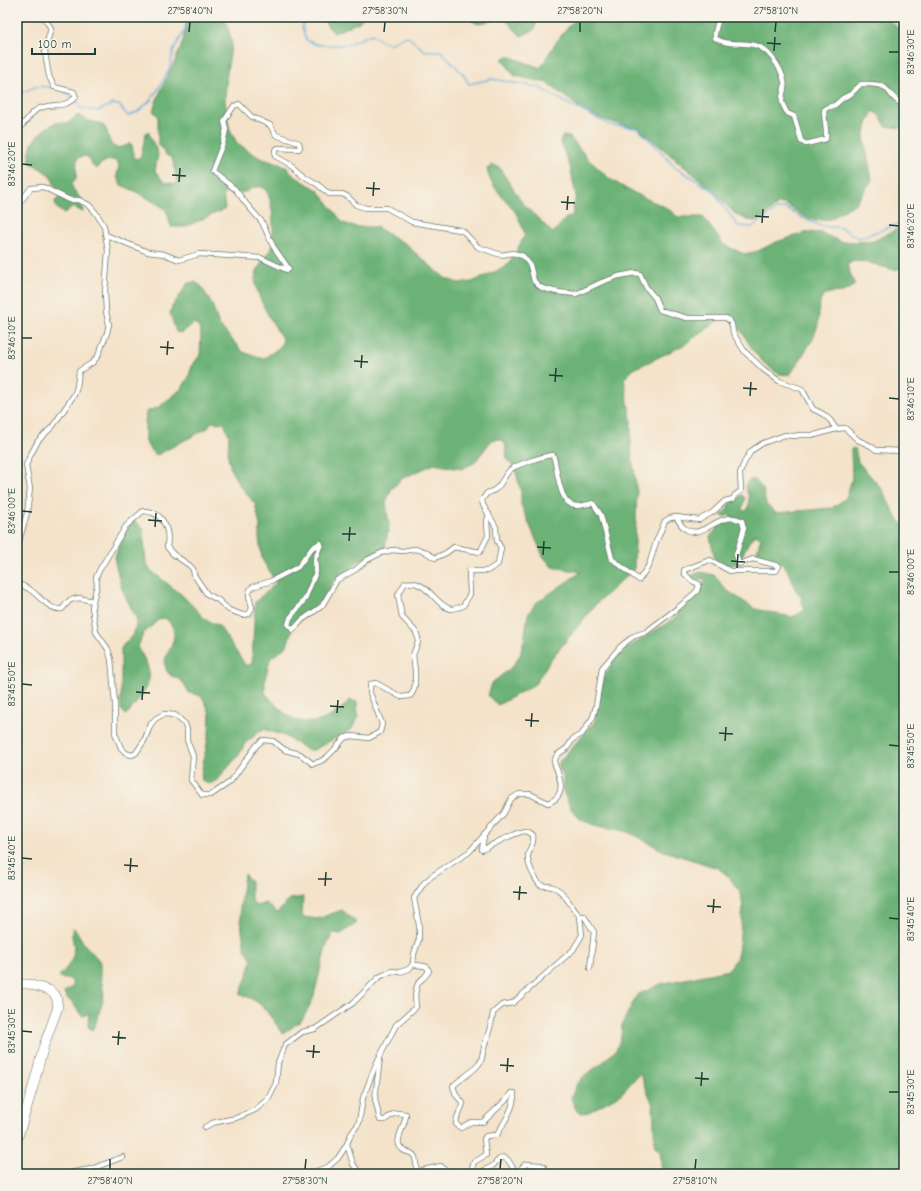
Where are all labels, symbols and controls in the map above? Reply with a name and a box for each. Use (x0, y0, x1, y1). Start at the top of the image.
text: 27°58'40"N (167, 5, 213, 17)
text: 27°58'30"N (362, 5, 408, 17)
text: 27°58'20"N (557, 5, 603, 17)
text: 27°58'10"N (754, 5, 798, 17)
scale bar (32, 30, 95, 56)
text: 83°46'30"E (905, 30, 917, 74)
text: 100 m (38, 37, 71, 51)
text: 83°46'20"E (6, 142, 18, 187)
text: 83°46'20"E (905, 204, 917, 249)
text: 83°46'10"E (6, 316, 18, 360)
text: 83°46'10"E (905, 377, 917, 421)
text: 83°46'00"E (6, 488, 18, 534)
text: 83°46'00"E (905, 549, 917, 595)
text: 83°45'50"E (6, 661, 18, 707)
text: 83°45'50"E (905, 723, 917, 769)
text: 83°45'40"E (6, 836, 18, 880)
text: 83°45'40"E (905, 897, 917, 941)
text: 83°45'30"E (6, 1009, 18, 1053)
text: 83°45'30"E (905, 1070, 917, 1114)
text: 27°58'40"N (87, 1175, 133, 1187)
text: 27°58'30"N (282, 1175, 328, 1187)
text: 27°58'20"N (477, 1175, 523, 1187)
text: 27°58'10"N (673, 1175, 717, 1187)

